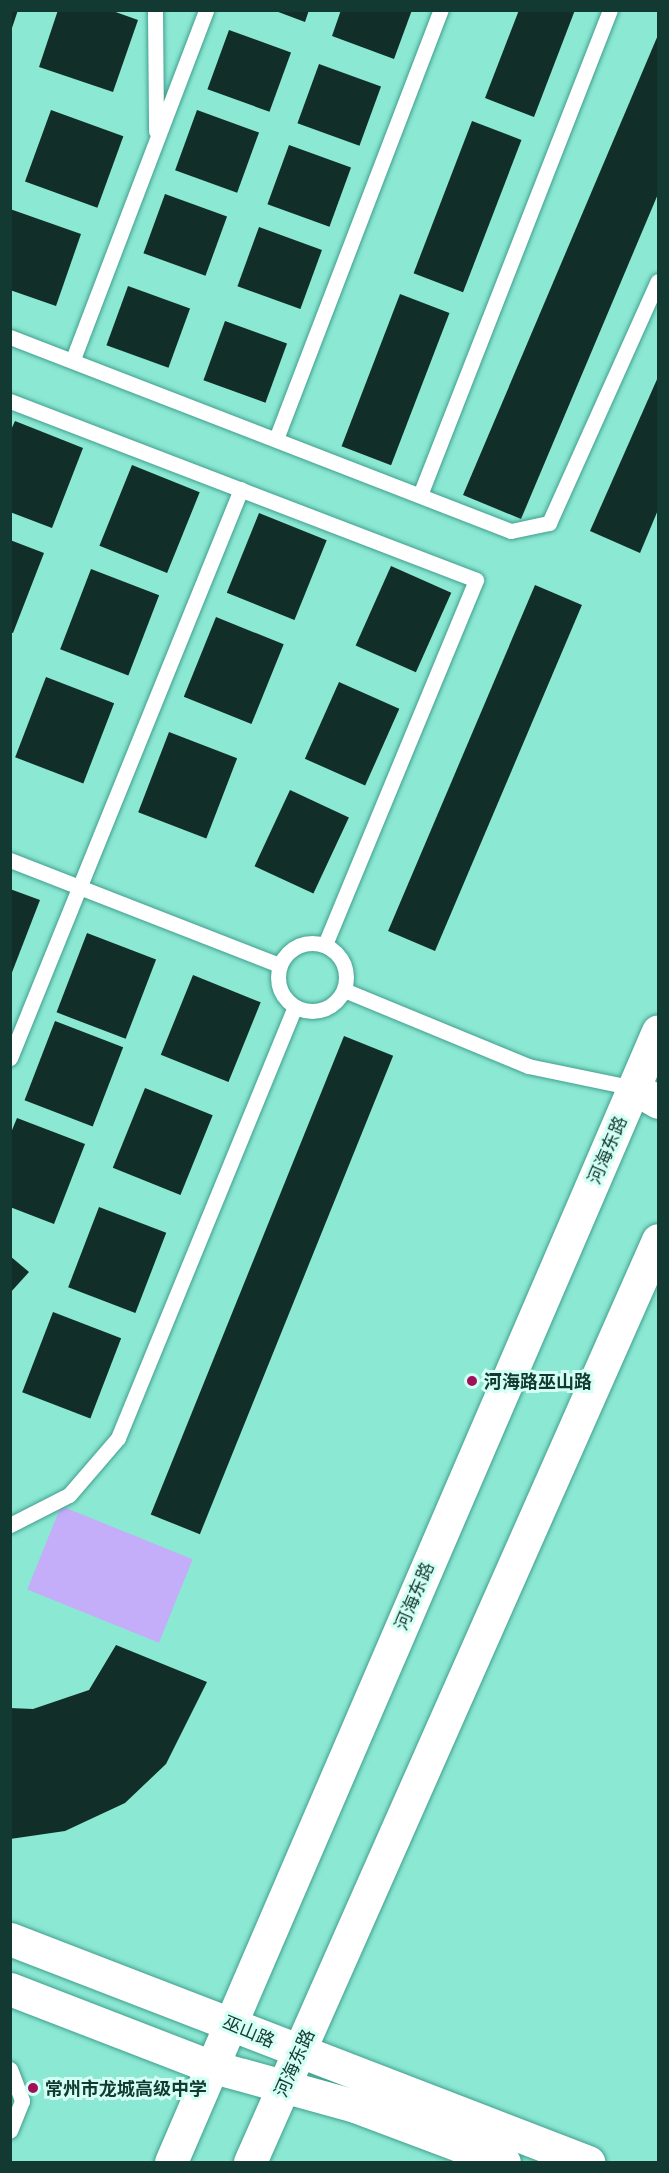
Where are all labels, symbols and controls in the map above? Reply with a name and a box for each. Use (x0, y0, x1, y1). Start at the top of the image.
street label: 河海东路 (583, 1113, 631, 1187)
place label: 河海路巫山路 (484, 1370, 592, 1392)
marker: 河海路巫山路 (465, 1374, 479, 1388)
street label: 河海东路 (390, 1559, 438, 1633)
street label: 巫山路 (220, 2011, 278, 2051)
street label: 河海东路 (269, 2026, 319, 2100)
place label: 常州市龙城高级中学 (45, 2077, 207, 2099)
marker: 常州市龙城高级中学 (26, 2081, 40, 2095)

